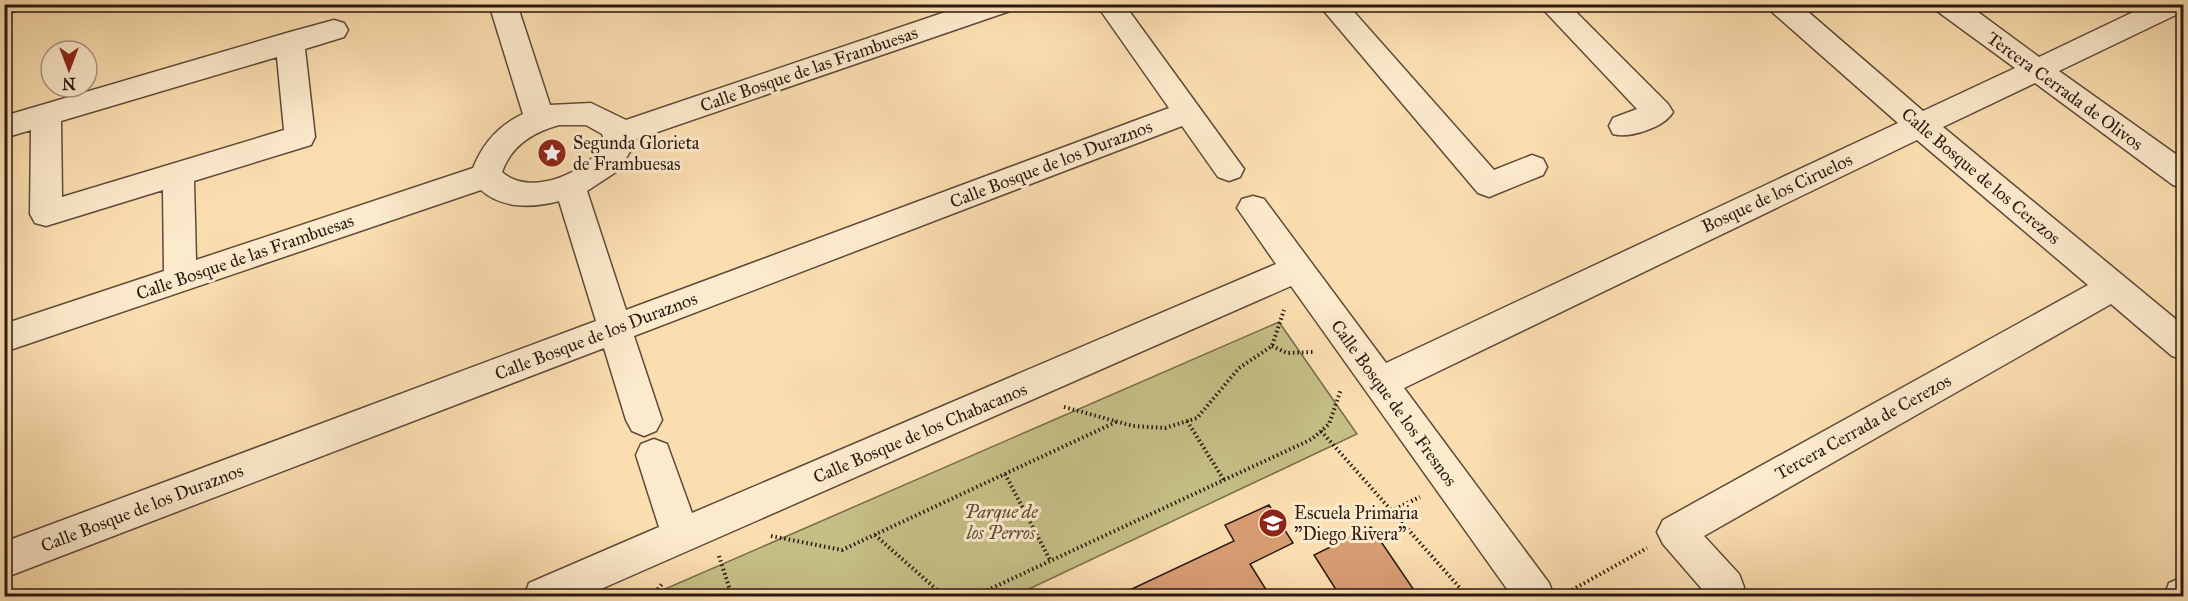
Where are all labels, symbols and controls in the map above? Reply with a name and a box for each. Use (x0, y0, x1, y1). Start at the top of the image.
street label: Calle Bosque de las Frambuesas (697, 21, 921, 118)
street label: Tercera Cerrada de Olivos (1983, 27, 2147, 155)
north arrow (39, 39, 99, 99)
text: N (62, 74, 76, 93)
street label: Calle Bosque de los Cerezos (1896, 103, 2065, 250)
street label: Calle Bosque de los Duraznos (947, 115, 1156, 214)
place label: Segunda Glorieta de Frambuesas (573, 132, 700, 175)
place icon: Segunda Glorieta de Frambuesas (536, 137, 568, 169)
street label: Bosque de los Ciruelos (1698, 148, 1856, 238)
street label: Calle Bosque de las Frambuesas (133, 209, 357, 306)
street label: Calle Bosque de los Duraznos (492, 287, 701, 386)
street label: Calle Bosque de los Fresnos (1325, 315, 1462, 491)
street label: Tercera Cerrada de Cerezos (1771, 369, 1955, 485)
street label: Calle Bosque de los Chabacanos (810, 378, 1031, 489)
street label: Calle Bosque de los Duraznos (38, 459, 247, 558)
park label: Parque de los Perros (964, 501, 1039, 544)
place label: Escuela Primaria "Diego Rivera" (1294, 502, 1419, 546)
school or university icon: Escuela Primaria "Diego Rivera" (1257, 507, 1289, 539)

